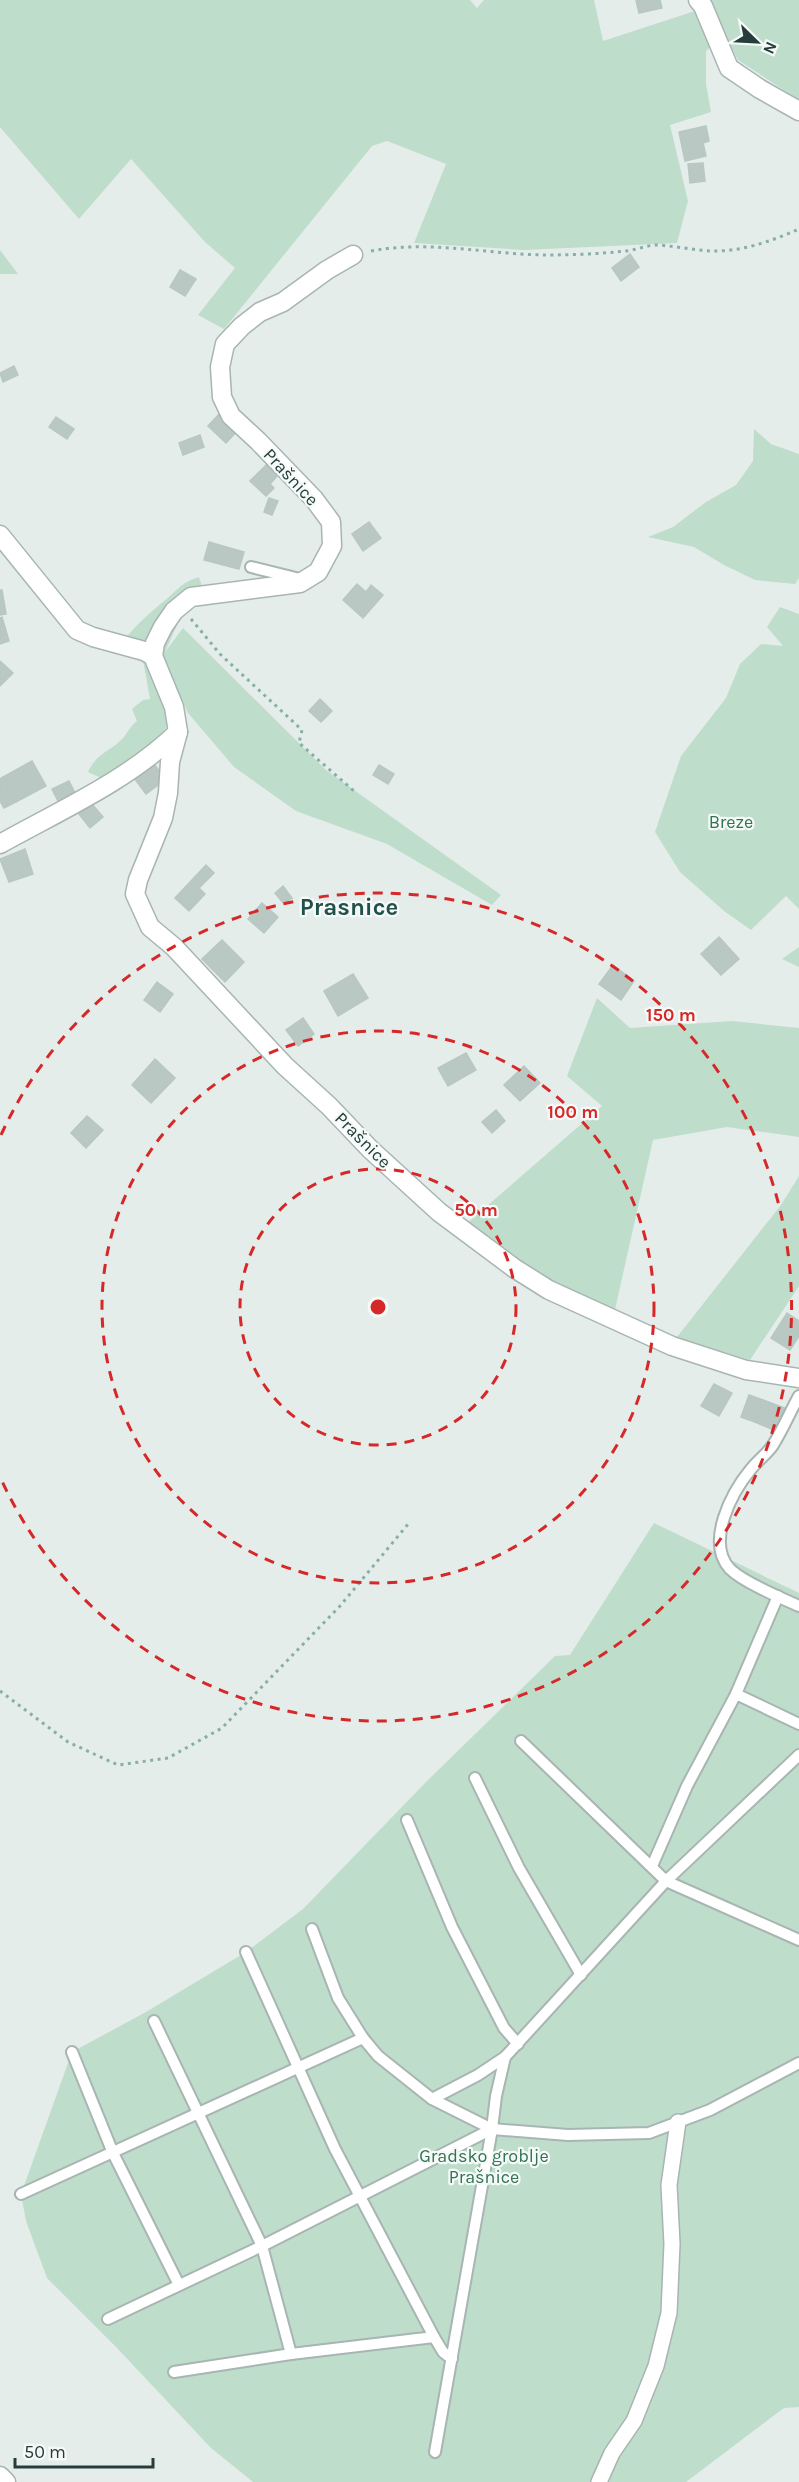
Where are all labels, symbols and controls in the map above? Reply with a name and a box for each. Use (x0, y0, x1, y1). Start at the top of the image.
north arrow (727, 12, 787, 72)
text: N (759, 39, 781, 57)
street label: Prašnice (259, 444, 323, 510)
park label: Breze (709, 811, 753, 833)
district label: Prasnice (300, 893, 398, 921)
text: 150 m (646, 1004, 696, 1026)
text: 100 m (548, 1101, 598, 1123)
street label: Prašnice (330, 1107, 396, 1173)
text: 50 m (454, 1199, 498, 1221)
centre of rings (368, 1297, 388, 1317)
park label: Gradsko groblje Prašnice (419, 2145, 549, 2188)
scale bar (15, 2431, 153, 2469)
text: 50 m (24, 2441, 66, 2463)

